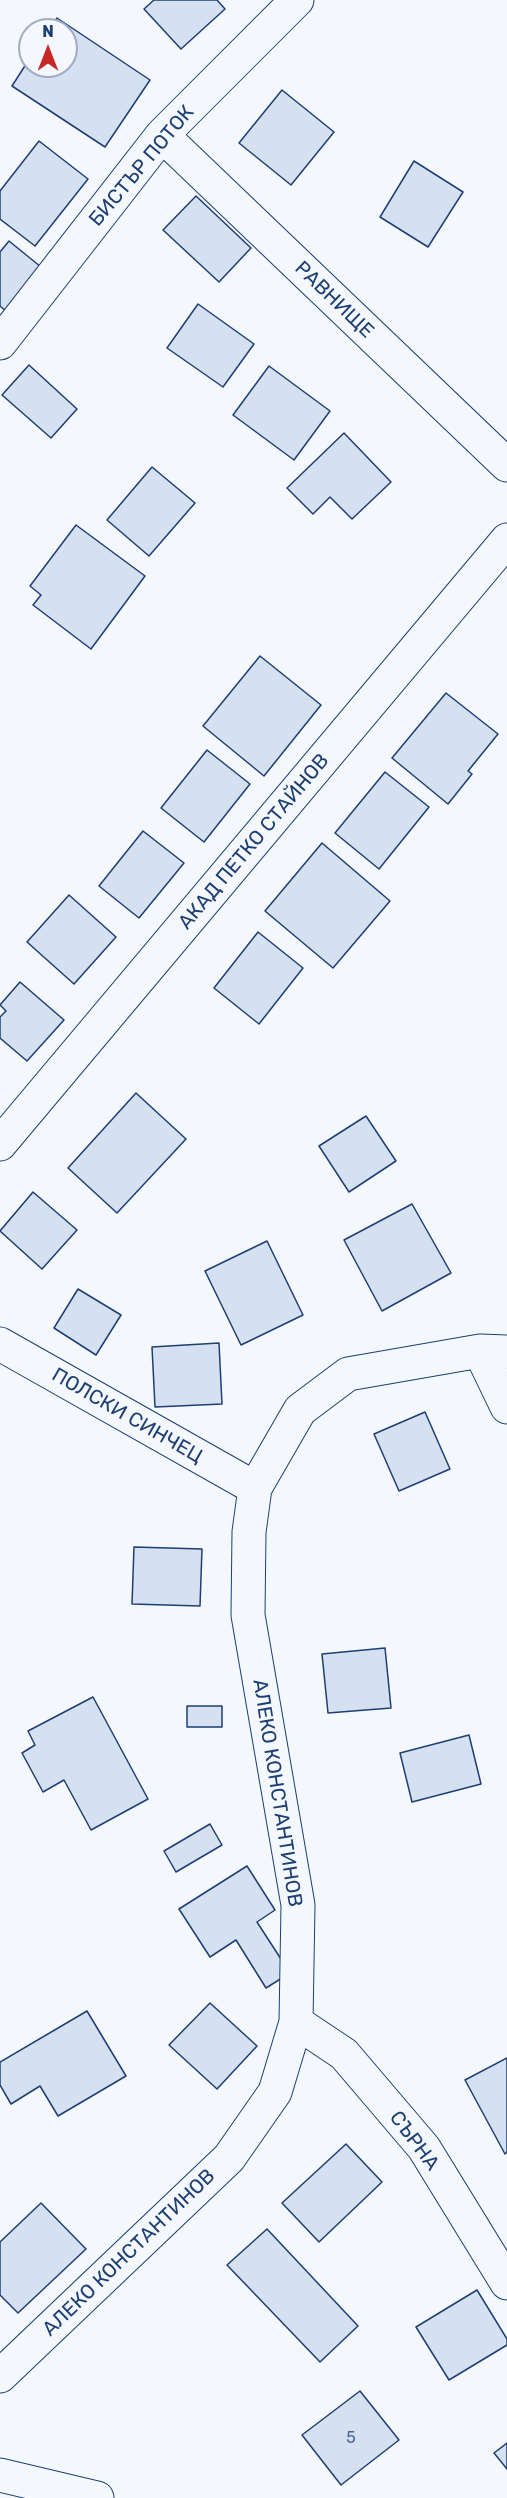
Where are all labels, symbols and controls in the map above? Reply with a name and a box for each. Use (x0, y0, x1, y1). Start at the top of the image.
north arrow (18, 18, 78, 78)
text: N (42, 22, 54, 41)
street label: БИСТЪР ПОТОК (85, 101, 199, 231)
street label: РАВНИЩЕ (290, 256, 378, 344)
street label: АКАД ПЕТКО СТАЙНОВ (174, 749, 334, 935)
street label: ПОЛСКИ СИНЧЕЦ (47, 1363, 207, 1469)
street label: АЛЕКО КОНСТАНТИНОВ (247, 1677, 307, 1909)
street label: СЪРНА (384, 2107, 444, 2175)
street label: АЛЕКО КОНСТАНТИНОВ (38, 2164, 220, 2342)
house number: 5 (346, 2428, 356, 2448)

